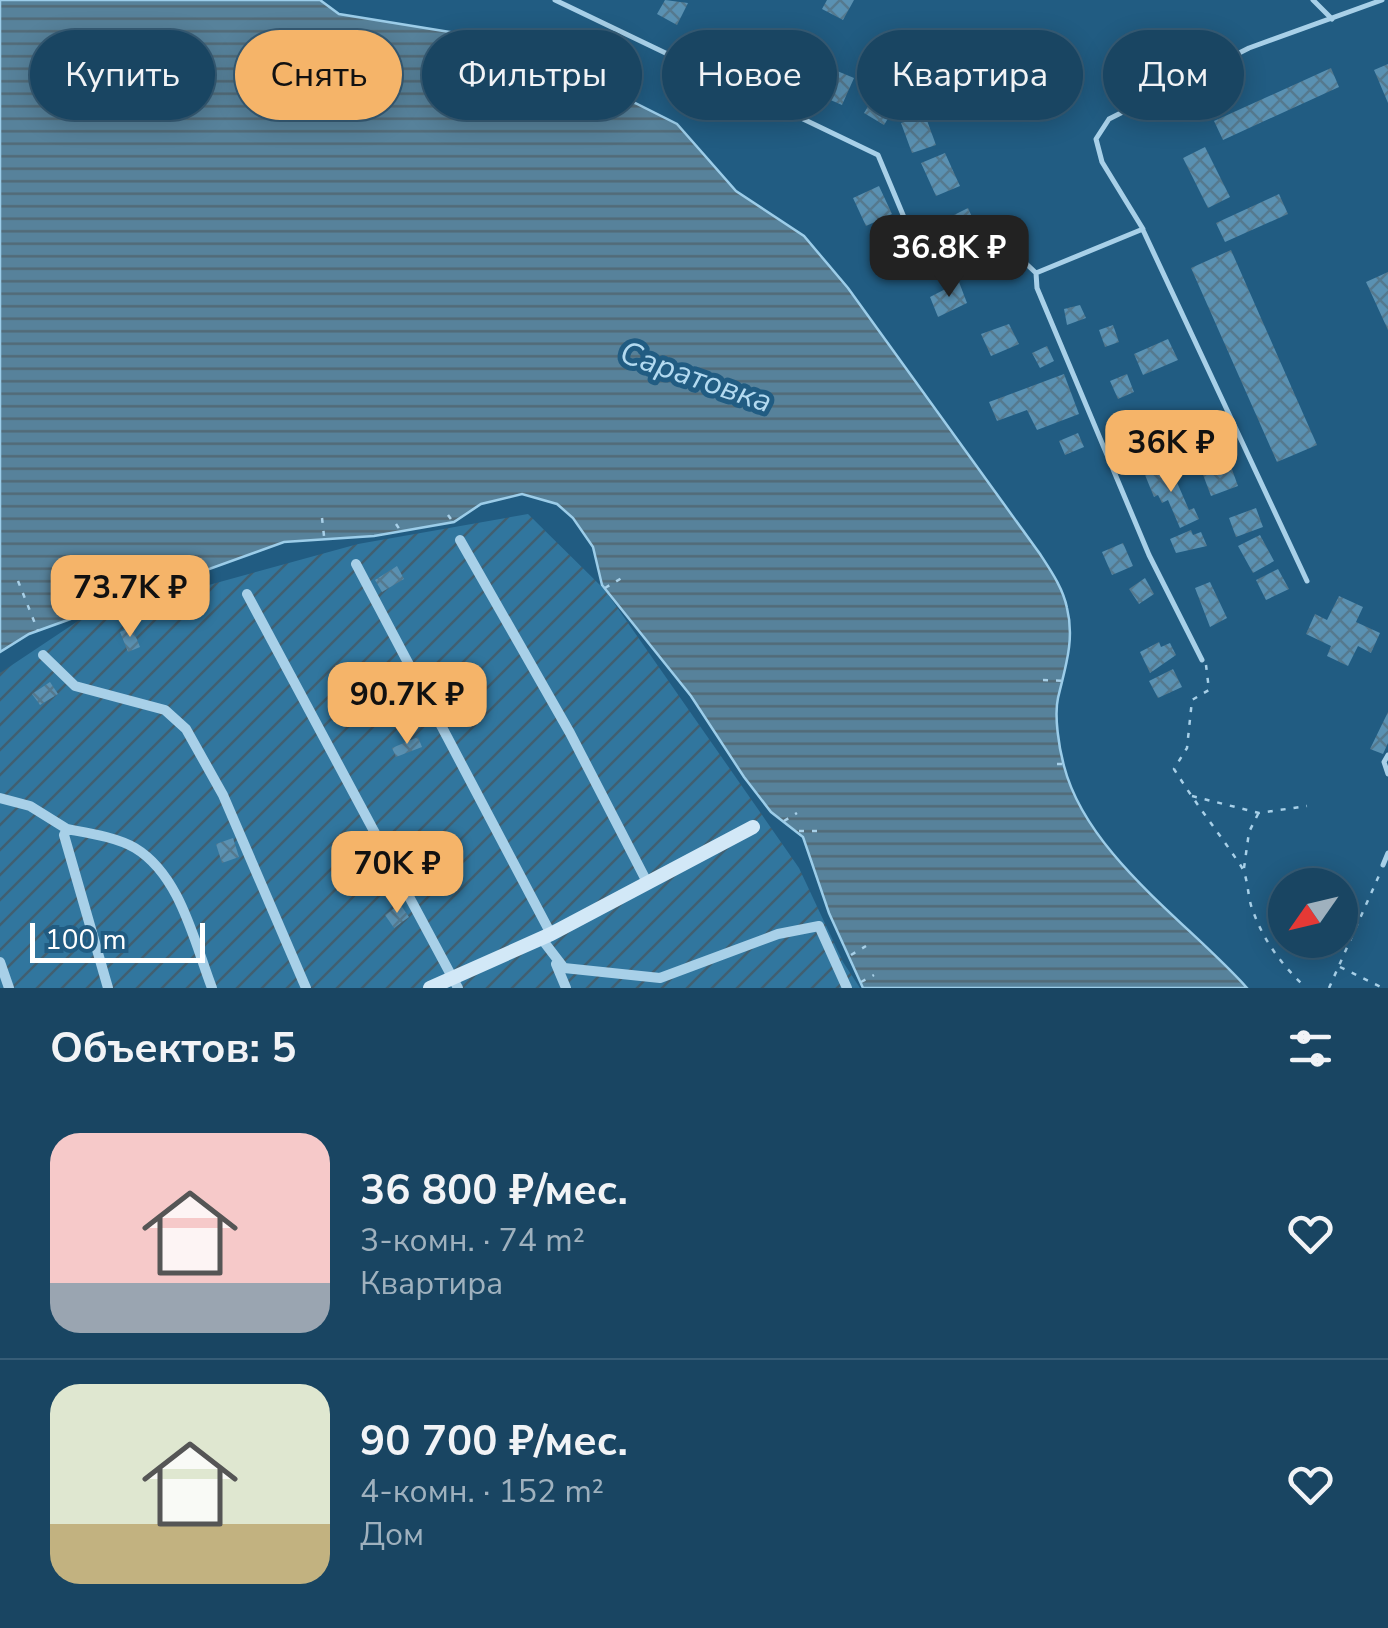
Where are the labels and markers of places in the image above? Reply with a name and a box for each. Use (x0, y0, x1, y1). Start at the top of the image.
pin: 36.8K ₽ (857, 215, 1041, 300)
pin: 36K ₽ (1101, 410, 1241, 495)
pin: 73.7K ₽ (38, 555, 222, 640)
pin: 90.7K ₽ (315, 662, 499, 747)
pin: 70K ₽ (327, 831, 467, 916)

